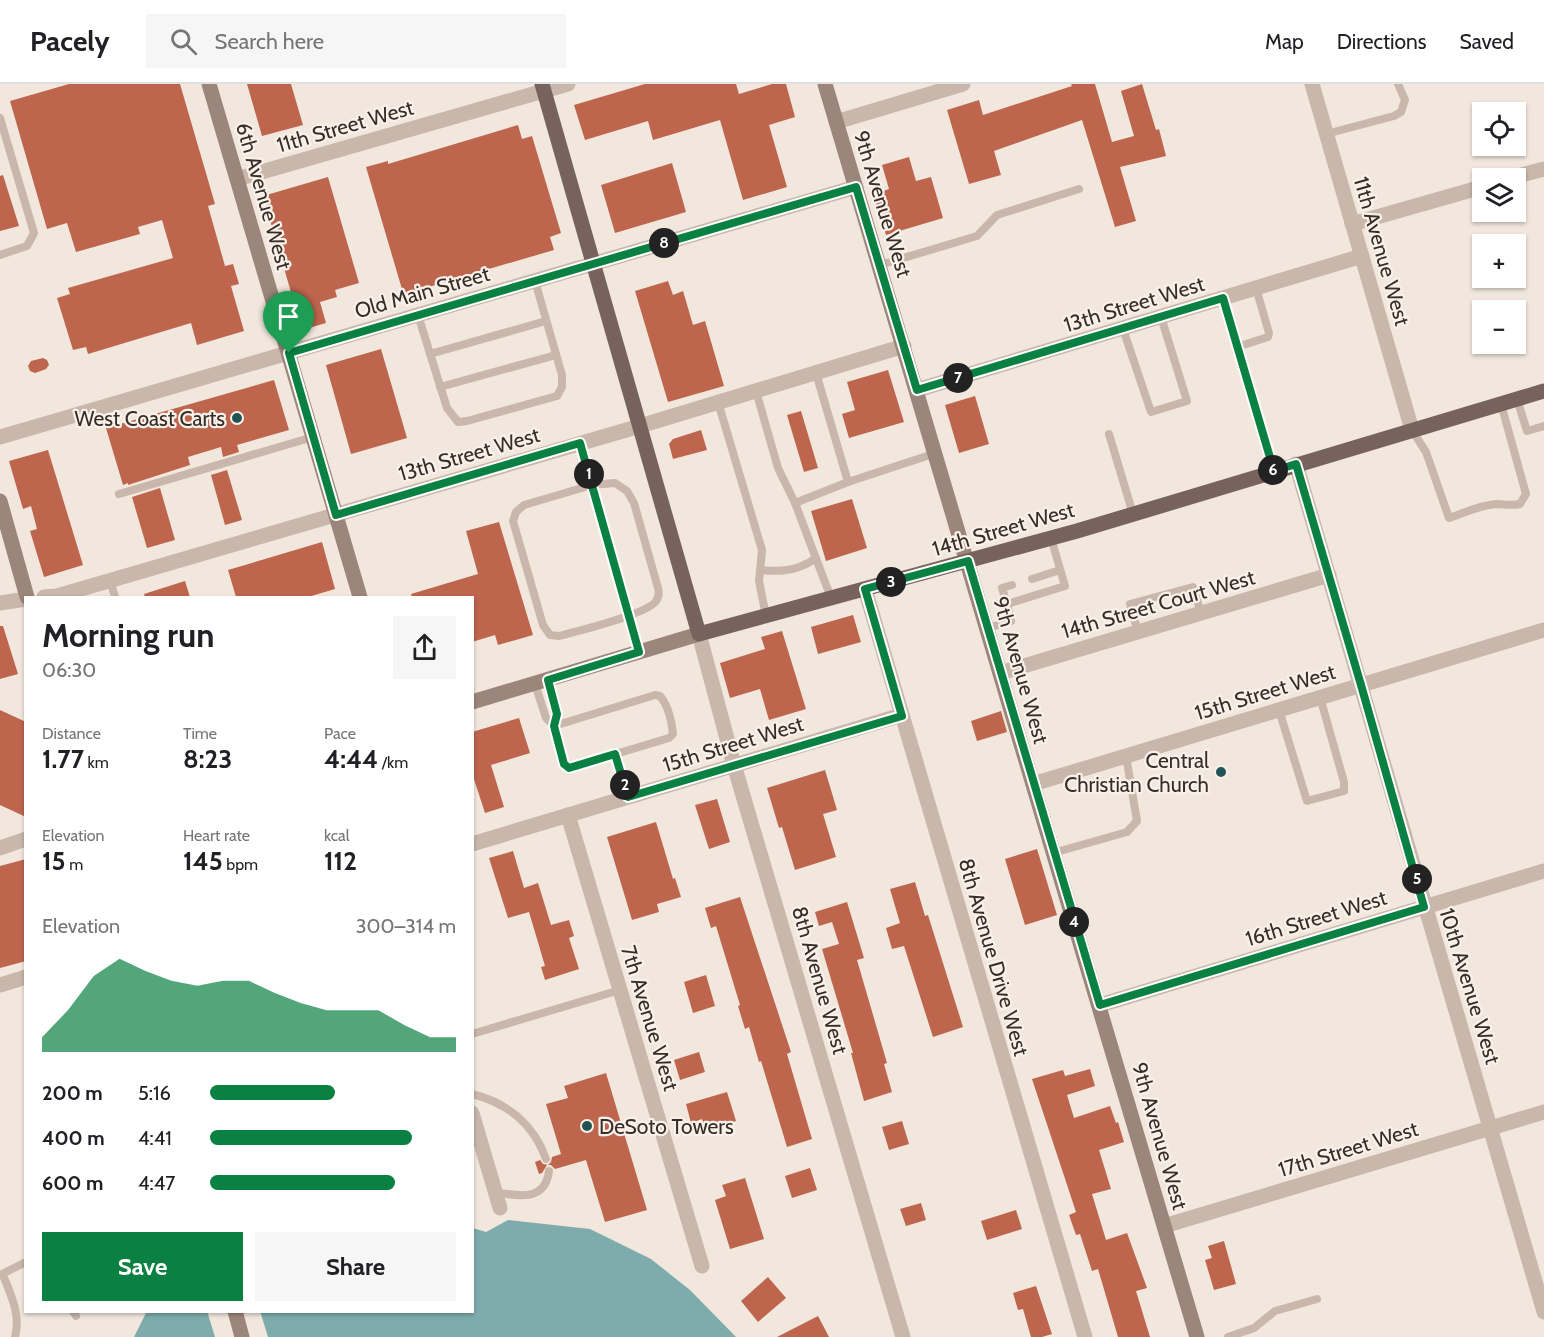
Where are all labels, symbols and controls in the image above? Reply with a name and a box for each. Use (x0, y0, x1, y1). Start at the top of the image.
search box (146, 14, 566, 68)
text: Pacely (30, 24, 110, 58)
icon: search (167, 25, 200, 58)
text: Search here (215, 28, 324, 55)
text: Map (1265, 29, 1304, 54)
text: Directions (1337, 29, 1426, 54)
text: Saved (1459, 29, 1514, 54)
street label: 11th Street West (274, 95, 416, 157)
map controls (1472, 102, 1526, 354)
button: locate (1472, 102, 1526, 156)
street label: 6th Avenue West (231, 119, 297, 273)
street label: 9th Avenue West (849, 128, 917, 280)
button: layers (1472, 168, 1526, 222)
street label: 11th Avenue West (1349, 174, 1415, 328)
pin: 8 (649, 228, 679, 258)
text: 8 (659, 233, 669, 252)
button: + (1472, 234, 1526, 288)
street label: Old Main Street (352, 261, 492, 323)
street label: 13th Street West (1061, 271, 1207, 337)
pin (263, 291, 314, 353)
icon: arrive (272, 300, 305, 333)
button: − (1472, 300, 1526, 354)
pin: 7 (943, 363, 973, 393)
text: 7 (954, 368, 962, 387)
place label: West Coast Carts (75, 406, 225, 431)
marker: West Coast Carts (230, 411, 244, 425)
street label: 13th Street West (396, 422, 542, 486)
pin: 6 (1258, 455, 1288, 485)
pin: 1 (574, 459, 604, 489)
text: 6 (1269, 460, 1278, 479)
text: 1 (586, 464, 592, 483)
street label: 14th Street West (929, 497, 1077, 561)
street label: 14th Street Court West (1058, 564, 1258, 644)
pin: 3 (876, 567, 906, 597)
text: 3 (887, 572, 895, 591)
street label: 9th Avenue West (988, 593, 1054, 747)
text: Morning run (42, 615, 214, 655)
button: share (393, 616, 456, 679)
text: 06:30 (42, 658, 96, 682)
street label: 15th Street West (1192, 659, 1338, 725)
street label: 15th Street West (660, 711, 806, 777)
text: Distance (42, 724, 101, 743)
text: Time (183, 724, 217, 743)
text: Pace (324, 724, 356, 743)
text: 1.77 (42, 743, 84, 775)
text: 8:23 (183, 743, 232, 775)
text: 4:44 (324, 743, 378, 775)
place label: Central Christian Church (1064, 748, 1209, 797)
text: km (84, 753, 109, 772)
text: /km (378, 753, 408, 772)
marker: Central Christian Church (1214, 765, 1228, 779)
pin: 2 (610, 770, 640, 800)
text: 2 (621, 775, 629, 794)
text: Elevation (42, 826, 105, 845)
text: Heart rate (183, 826, 250, 845)
text: kcal (324, 826, 350, 845)
text: 15 (42, 845, 66, 877)
text: 145 (183, 845, 223, 877)
text: 112 (324, 845, 357, 877)
text: m (66, 855, 83, 874)
text: bpm (223, 855, 258, 874)
street label: 8th Avenue Drive West (954, 855, 1034, 1059)
pin: 5 (1402, 864, 1432, 894)
text: 5 (1413, 869, 1421, 888)
street label: 16th Street West (1242, 885, 1390, 951)
street label: 8th Avenue West (787, 903, 853, 1057)
street label: 10th Avenue West (1434, 905, 1506, 1067)
pin: 4 (1059, 907, 1089, 937)
text: 4 (1069, 912, 1079, 931)
text: Elevation (42, 914, 120, 938)
text: 300–314 m (356, 914, 456, 938)
street label: 7th Avenue West (616, 942, 684, 1094)
street label: 9th Avenue West (1127, 1059, 1193, 1213)
text: 200 m (42, 1081, 103, 1105)
text: 5:16 (138, 1081, 171, 1105)
place label: DeSoto Towers (599, 1114, 734, 1139)
street label: 17th Street West (1275, 1116, 1421, 1182)
marker: DeSoto Towers (580, 1119, 594, 1133)
text: 400 m (42, 1126, 105, 1150)
text: 4:41 (138, 1126, 172, 1150)
text: 600 m (42, 1171, 103, 1195)
text: 4:47 (138, 1171, 175, 1195)
button: Save (42, 1232, 243, 1301)
button: Share (255, 1232, 456, 1301)

